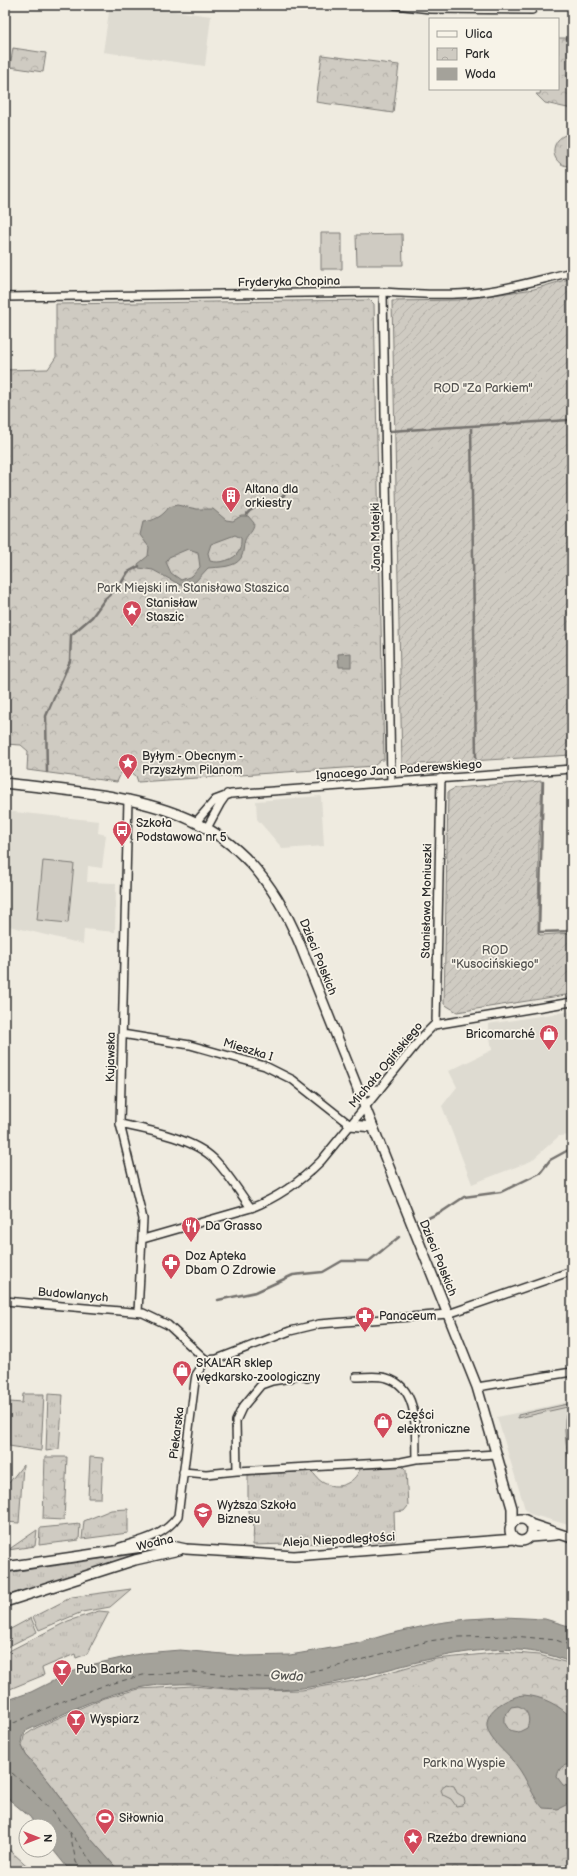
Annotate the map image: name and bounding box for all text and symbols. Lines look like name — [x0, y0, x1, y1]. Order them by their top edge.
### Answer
legend — [429, 18, 559, 90]
text: Ulica — [465, 27, 493, 42]
text: Park — [465, 47, 489, 62]
text: Woda — [465, 67, 496, 82]
street label: Fryderyka Chopina — [238, 274, 341, 290]
park label: ROD "Za Parkiem" — [433, 381, 533, 396]
place label: Altana dla orkiestry — [245, 482, 298, 511]
building icon: Altana dla orkiestry — [220, 485, 242, 513]
street label: Jana Matejki — [368, 502, 384, 572]
park label: Park Miejski im. Stanisława Staszica — [97, 581, 289, 596]
place label: Stanisław Staszic — [146, 596, 197, 625]
place icon: Stanisław Staszic — [121, 599, 143, 627]
place label: Byłym - Obecnym - Przyszłym Pilanom — [142, 749, 243, 778]
place icon: Byłym - Obecnym - Przyszłym Pilanom — [117, 752, 139, 780]
street label: Ignacego Jana Paderewskiego — [316, 757, 483, 783]
place label: Szkoła Podstawowa nr 5 — [136, 816, 227, 845]
bus stop icon: Szkoła Podstawowa nr 5 — [111, 819, 133, 847]
street label: Stanisława Moniuszki — [418, 843, 436, 959]
street label: Dzieci Polskich — [296, 917, 340, 998]
park label: ROD "Kusocińskiego" — [452, 943, 538, 972]
street label: Michała Ogińskiego — [346, 1019, 426, 1111]
shop icon: Bricomarché — [538, 1023, 560, 1051]
place label: Bricomarché — [465, 1027, 535, 1042]
street label: Kujawska — [103, 1032, 119, 1082]
street label: Mieszka I — [221, 1035, 275, 1065]
restaurant icon: Da Grasso — [180, 1215, 202, 1243]
street label: Dzieci Polskich — [416, 1218, 460, 1299]
place label: Da Grasso — [205, 1219, 262, 1234]
place label: Doz Apteka Dbam O Zdrowie — [185, 1249, 276, 1278]
pharmacy icon: Doz Apteka Dbam O Zdrowie — [160, 1252, 182, 1280]
street label: Budowlanych — [37, 1284, 109, 1306]
pharmacy icon: Panaceum — [354, 1305, 376, 1333]
place label: Panaceum — [379, 1309, 437, 1324]
place label: SKALAR sklep wędkarsko-zoologiczny — [196, 1356, 321, 1385]
shop icon: SKALAR sklep wędkarsko-zoologiczny — [171, 1359, 193, 1387]
street label: Piekarska — [166, 1406, 188, 1460]
place label: Części elektroniczne — [397, 1408, 470, 1437]
shop icon: Części elektroniczne — [372, 1411, 394, 1439]
place label: Wyższa Szkoła Biznesu — [217, 1498, 296, 1527]
school or university icon: Wyższa Szkoła Biznesu — [192, 1501, 214, 1529]
street label: Aleja Niepodległości — [282, 1530, 396, 1550]
street label: Wodna — [135, 1531, 175, 1555]
bar icon: Pub Barka — [51, 1658, 73, 1686]
place label: Pub Barka — [76, 1662, 132, 1677]
water label: Gwda — [270, 1667, 304, 1685]
bar icon: Wyspiarz — [65, 1708, 87, 1736]
place label: Wyspiarz — [90, 1712, 139, 1727]
park label: Park na Wyspie — [423, 1756, 505, 1771]
sports icon: Siłownia — [94, 1807, 116, 1835]
place label: Siłownia — [119, 1811, 164, 1826]
north arrow — [18, 1818, 58, 1858]
place icon: Rzeźba drewniana — [402, 1827, 424, 1855]
place label: Rzeźba drewniana — [427, 1831, 527, 1846]
text: N — [41, 1834, 54, 1842]

